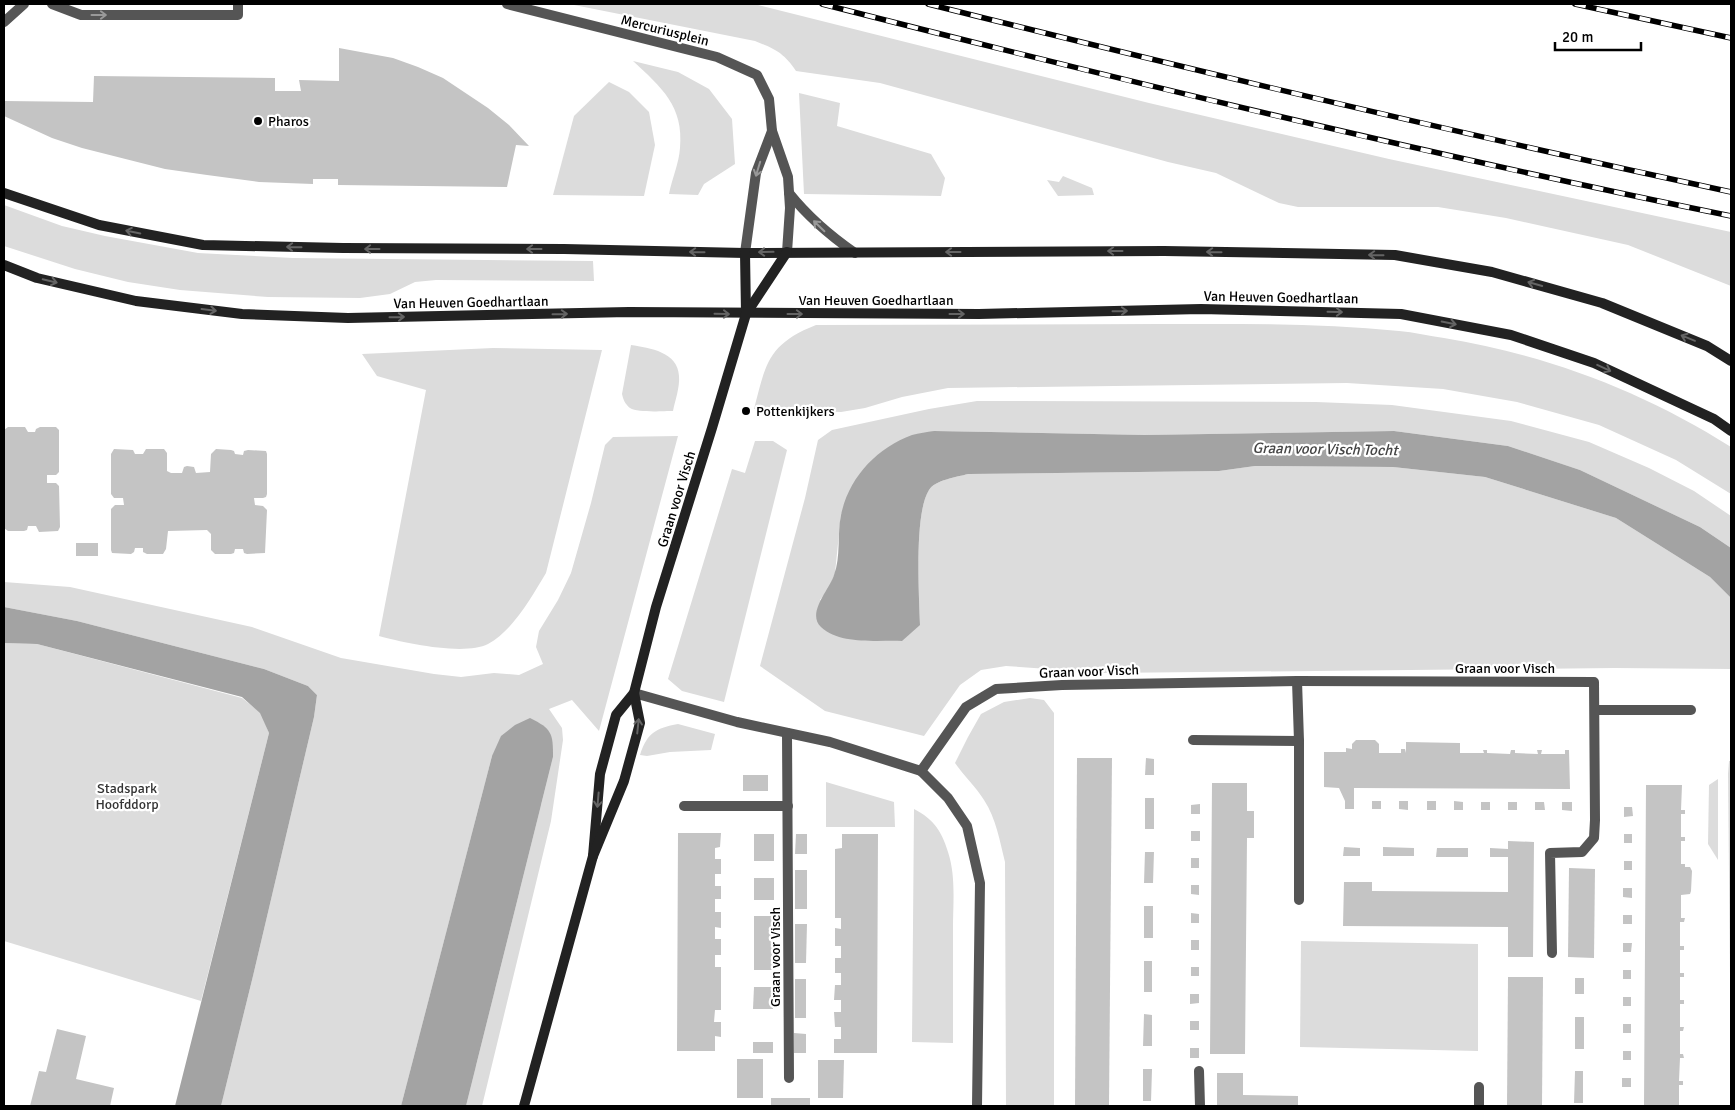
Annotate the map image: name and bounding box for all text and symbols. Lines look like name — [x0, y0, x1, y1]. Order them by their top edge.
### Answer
one-way arrow — [90, 10, 107, 20]
street label: Mercuriusplein — [619, 11, 711, 50]
scale bar — [1555, 20, 1641, 52]
text: 20 m — [1562, 28, 1593, 46]
place label: Pharos — [268, 113, 309, 130]
marker: Pharos — [252, 115, 264, 127]
one-way arrow — [753, 160, 763, 176]
one-way arrow — [812, 220, 825, 232]
one-way arrow — [126, 226, 142, 236]
one-way arrow — [287, 243, 303, 252]
one-way arrow — [364, 244, 380, 254]
one-way arrow — [526, 244, 542, 254]
one-way arrow — [1108, 246, 1124, 256]
one-way arrow — [689, 247, 705, 257]
one-way arrow — [758, 247, 774, 257]
one-way arrow — [945, 247, 962, 257]
one-way arrow — [1206, 247, 1222, 256]
one-way arrow — [1368, 250, 1384, 260]
one-way arrow — [41, 277, 57, 286]
one-way arrow — [1528, 279, 1544, 289]
street label: Van Heuven Goedhartlaan — [1203, 288, 1359, 307]
street label: Van Heuven Goedhartlaan — [798, 292, 954, 309]
street label: Van Heuven Goedhartlaan — [393, 293, 549, 312]
one-way arrow — [201, 305, 217, 315]
one-way arrow — [1112, 306, 1128, 316]
one-way arrow — [1326, 307, 1343, 317]
one-way arrow — [551, 309, 567, 318]
one-way arrow — [714, 309, 730, 319]
one-way arrow — [786, 309, 803, 319]
one-way arrow — [949, 309, 965, 319]
one-way arrow — [388, 312, 405, 322]
one-way arrow — [1440, 318, 1456, 328]
one-way arrow — [1681, 333, 1696, 343]
one-way arrow — [1596, 363, 1611, 373]
place label: Pottenkijkers — [756, 403, 835, 420]
marker: Pottenkijkers — [740, 405, 752, 417]
water label: Graan voor Visch Tocht — [1252, 439, 1399, 459]
street label: Graan voor Visch — [654, 449, 699, 550]
street label: Graan voor Visch — [1455, 660, 1555, 677]
street label: Graan voor Visch — [1039, 661, 1139, 682]
one-way arrow — [633, 718, 643, 734]
park label: Stadspark Hoofddorp — [95, 780, 159, 813]
one-way arrow — [593, 792, 602, 808]
street label: Graan voor Visch — [767, 907, 784, 1007]

